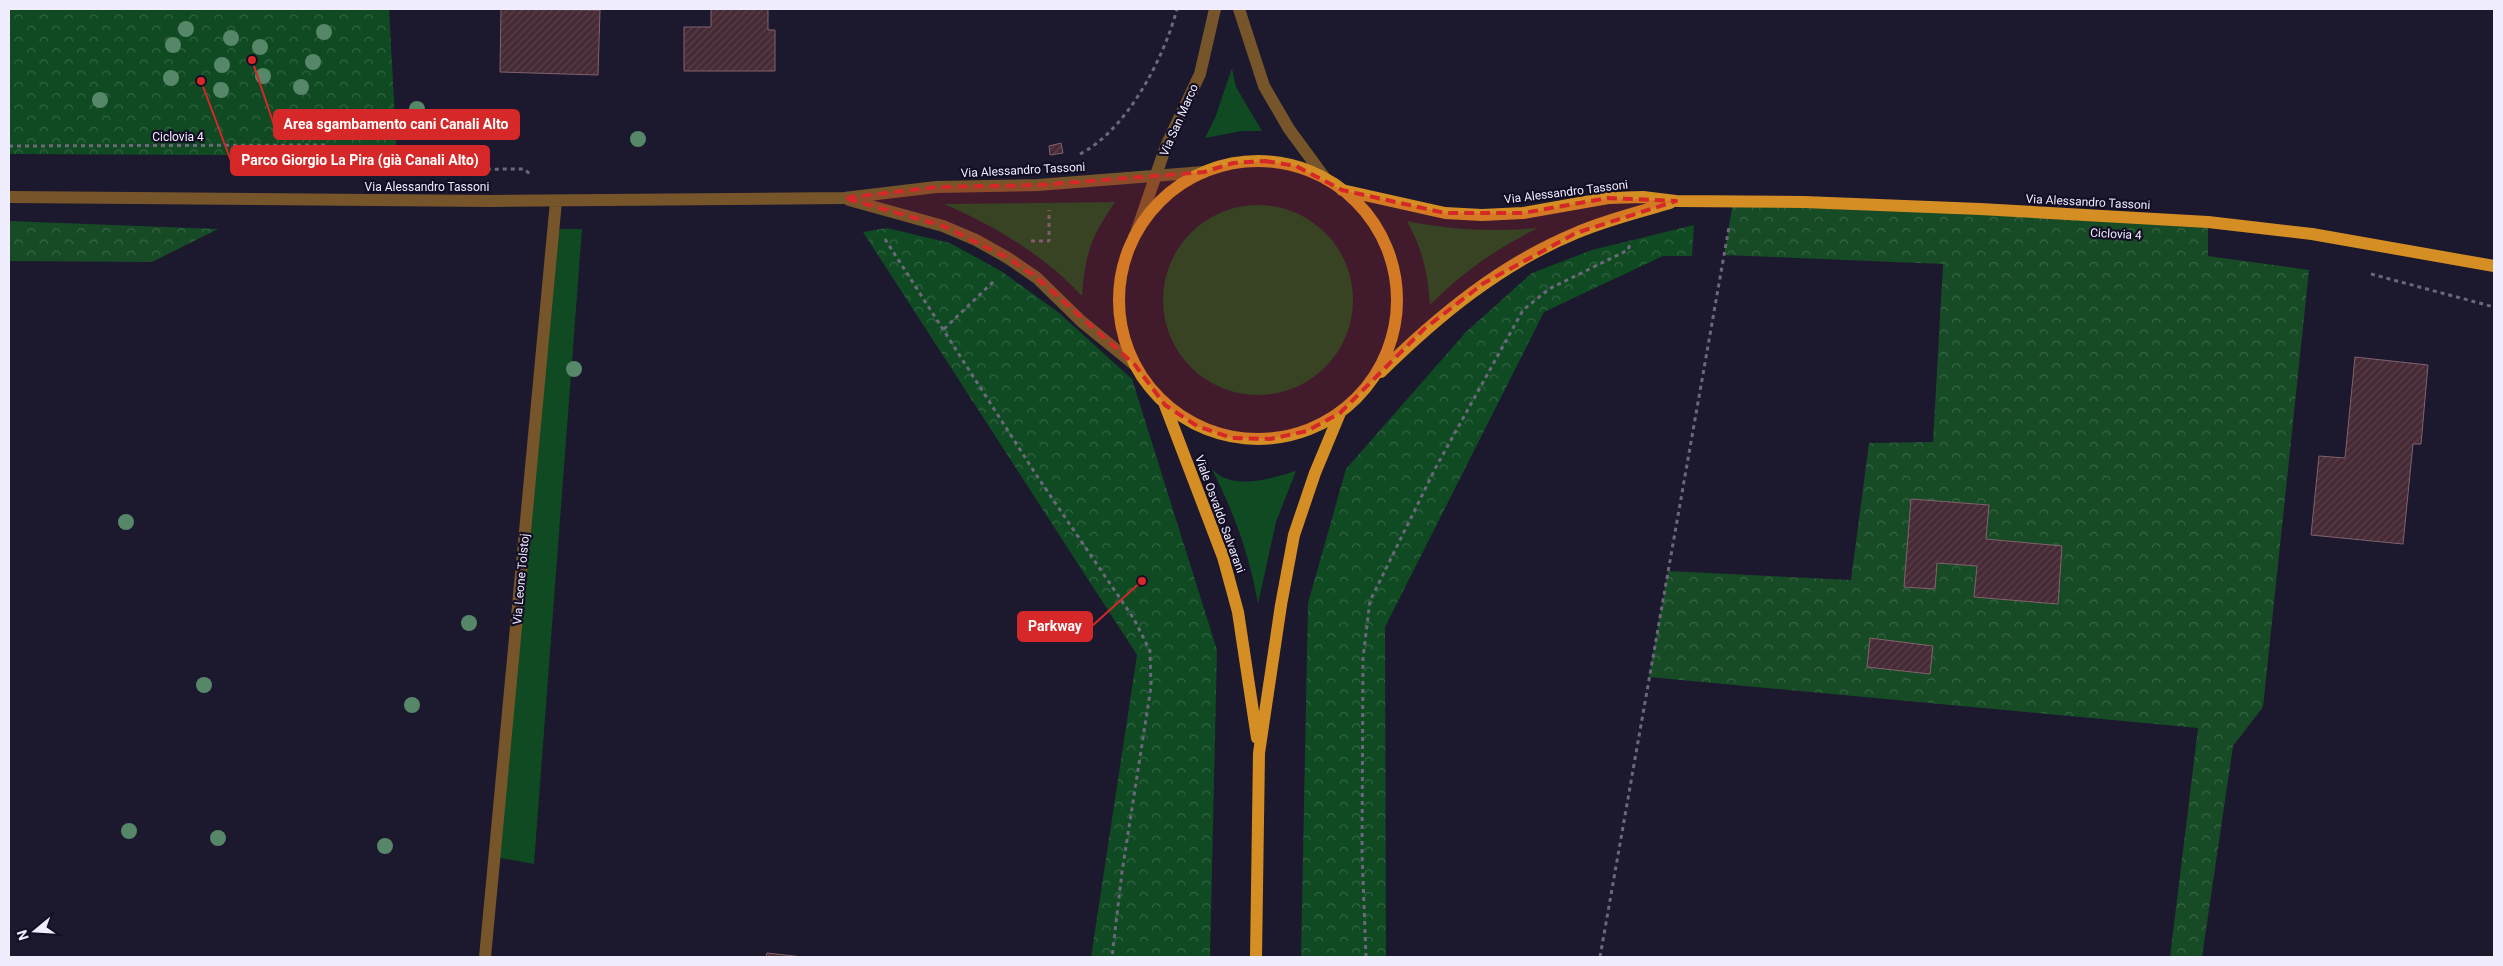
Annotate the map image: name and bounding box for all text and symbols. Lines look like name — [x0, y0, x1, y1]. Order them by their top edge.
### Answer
street label: Via San Marco — [1157, 82, 1201, 158]
callout: Area sgambamento cani Canali Alto — [274, 110, 519, 139]
text: Area sgambamento cani Canali Alto — [284, 116, 509, 132]
street label: Ciclovia 4 — [152, 130, 204, 144]
callout: Parco Giorgio La Pira (già Canali Alto) — [231, 146, 489, 175]
text: Parco Giorgio La Pira (già Canali Alto) — [241, 152, 479, 169]
street label: Via Alessandro Tassoni — [960, 160, 1086, 180]
street label: Via Alessandro Tassoni — [1503, 177, 1629, 207]
street label: Via Alessandro Tassoni — [365, 180, 489, 194]
street label: Via Alessandro Tassoni — [2025, 192, 2151, 212]
street label: Ciclovia 4 — [2090, 226, 2142, 242]
street label: Viale Osvaldo Salvarani — [1192, 453, 1248, 575]
street label: Via Leone Tolstoj — [510, 533, 532, 625]
callout: Parkway — [1018, 612, 1092, 641]
text: Parkway — [1028, 618, 1083, 634]
north arrow — [10, 906, 60, 956]
text: N — [13, 928, 32, 942]

